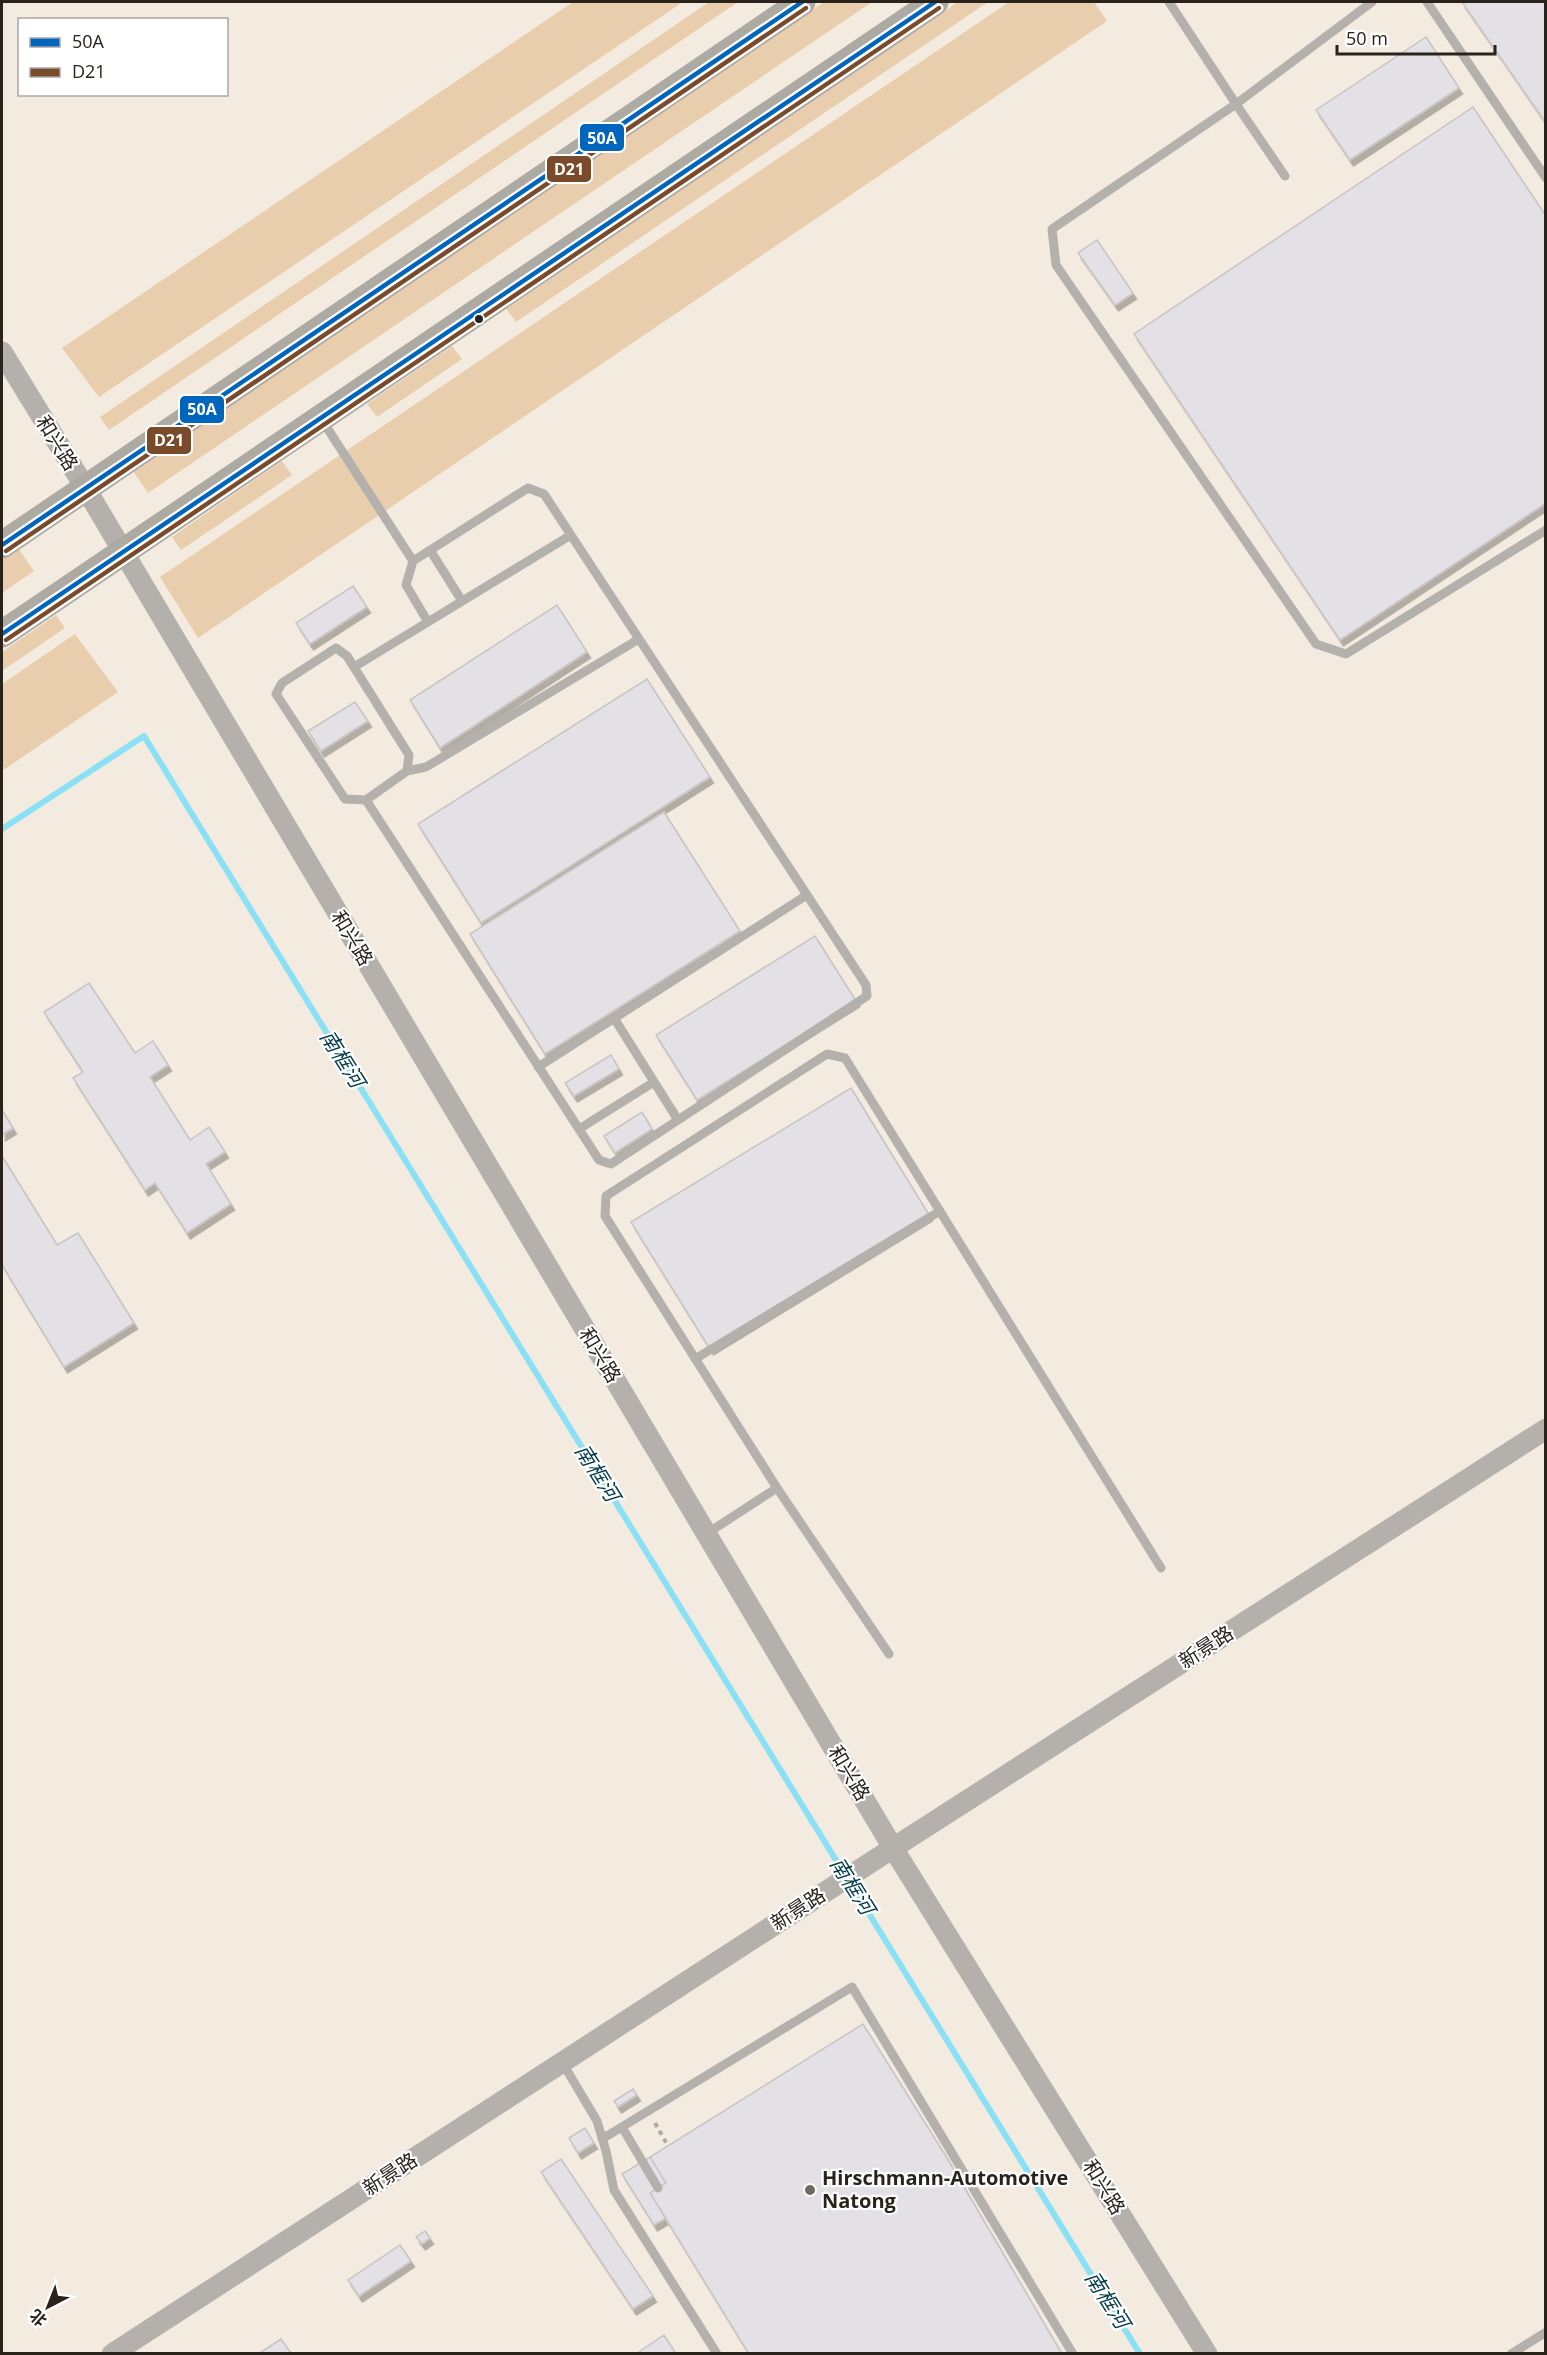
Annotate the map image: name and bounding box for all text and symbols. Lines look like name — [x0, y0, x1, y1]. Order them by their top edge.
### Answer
legend — [18, 18, 228, 96]
scale bar — [1337, 18, 1494, 56]
text: 50 m — [1346, 26, 1388, 50]
text: 50A — [72, 29, 105, 53]
text: D21 — [72, 59, 106, 83]
line badge: 50A — [579, 123, 625, 152]
text: 50A — [587, 127, 618, 149]
line badge: D21 — [546, 155, 592, 183]
text: D21 — [554, 158, 584, 180]
unlabelled marker — [473, 313, 485, 325]
line badge: 50A — [179, 395, 225, 424]
text: 50A — [187, 398, 218, 420]
street label: 和兴路 — [30, 410, 85, 475]
line badge: D21 — [146, 426, 192, 455]
text: D21 — [154, 429, 184, 451]
street label: 和兴路 — [325, 905, 379, 970]
water label: 南框河 — [314, 1024, 374, 1096]
street label: 和兴路 — [573, 1322, 627, 1387]
water label: 南框河 — [569, 1438, 629, 1510]
street label: 新景路 — [1173, 1619, 1238, 1674]
street label: 和兴路 — [822, 1740, 876, 1805]
water label: 南框河 — [824, 1851, 884, 1923]
street label: 新景路 — [765, 1881, 830, 1936]
street label: 新景路 — [357, 2146, 422, 2201]
street label: 和兴路 — [1077, 2154, 1132, 2219]
place label: Hirschmann-Automotive Natong — [822, 2164, 1068, 2214]
marker: Hirschmann-Automotive Natong — [803, 2183, 817, 2197]
water label: 南框河 — [1079, 2265, 1139, 2337]
north arrow — [18, 2277, 78, 2337]
text: 北 — [25, 2305, 51, 2332]

